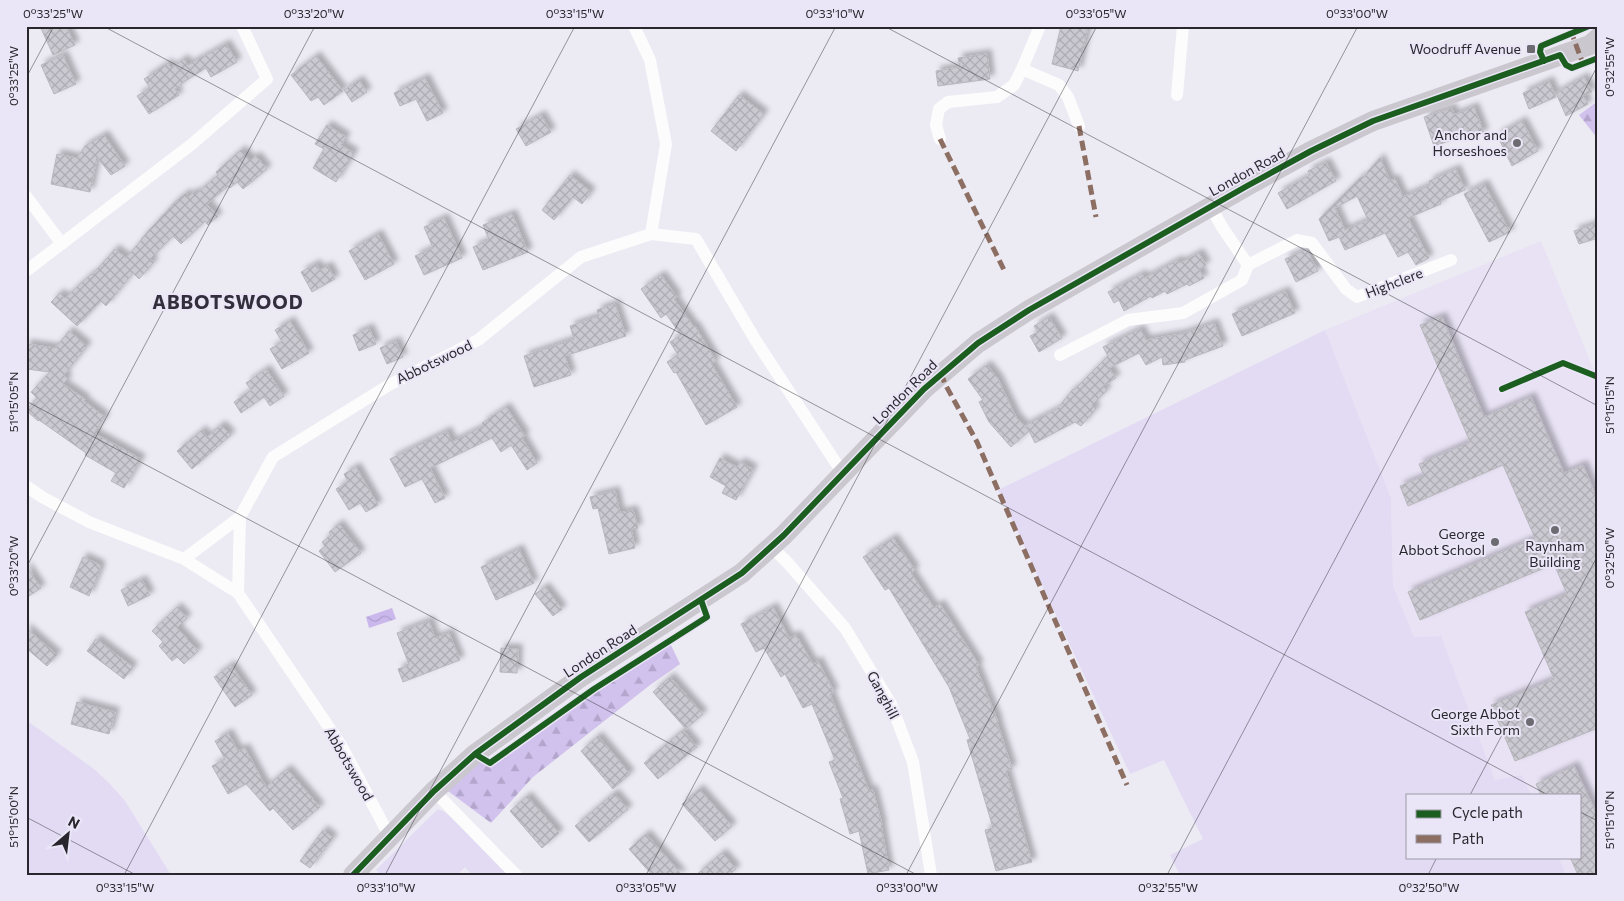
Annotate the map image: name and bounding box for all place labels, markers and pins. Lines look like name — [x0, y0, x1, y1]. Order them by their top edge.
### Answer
place label: Woodruff Avenue — [1409, 40, 1521, 57]
marker: Woodruff Avenue — [1525, 43, 1537, 55]
place label: Anchor and Horseshoes — [1433, 126, 1507, 159]
marker: Anchor and Horseshoes — [1511, 137, 1523, 149]
marker: Raynham Building — [1549, 524, 1561, 536]
place label: George Abbot School — [1399, 525, 1485, 558]
marker: George Abbot School — [1489, 536, 1501, 548]
place label: Raynham Building — [1525, 537, 1585, 570]
place label: George Abbot Sixth Form — [1431, 705, 1520, 738]
marker: George Abbot Sixth Form — [1524, 716, 1536, 728]

